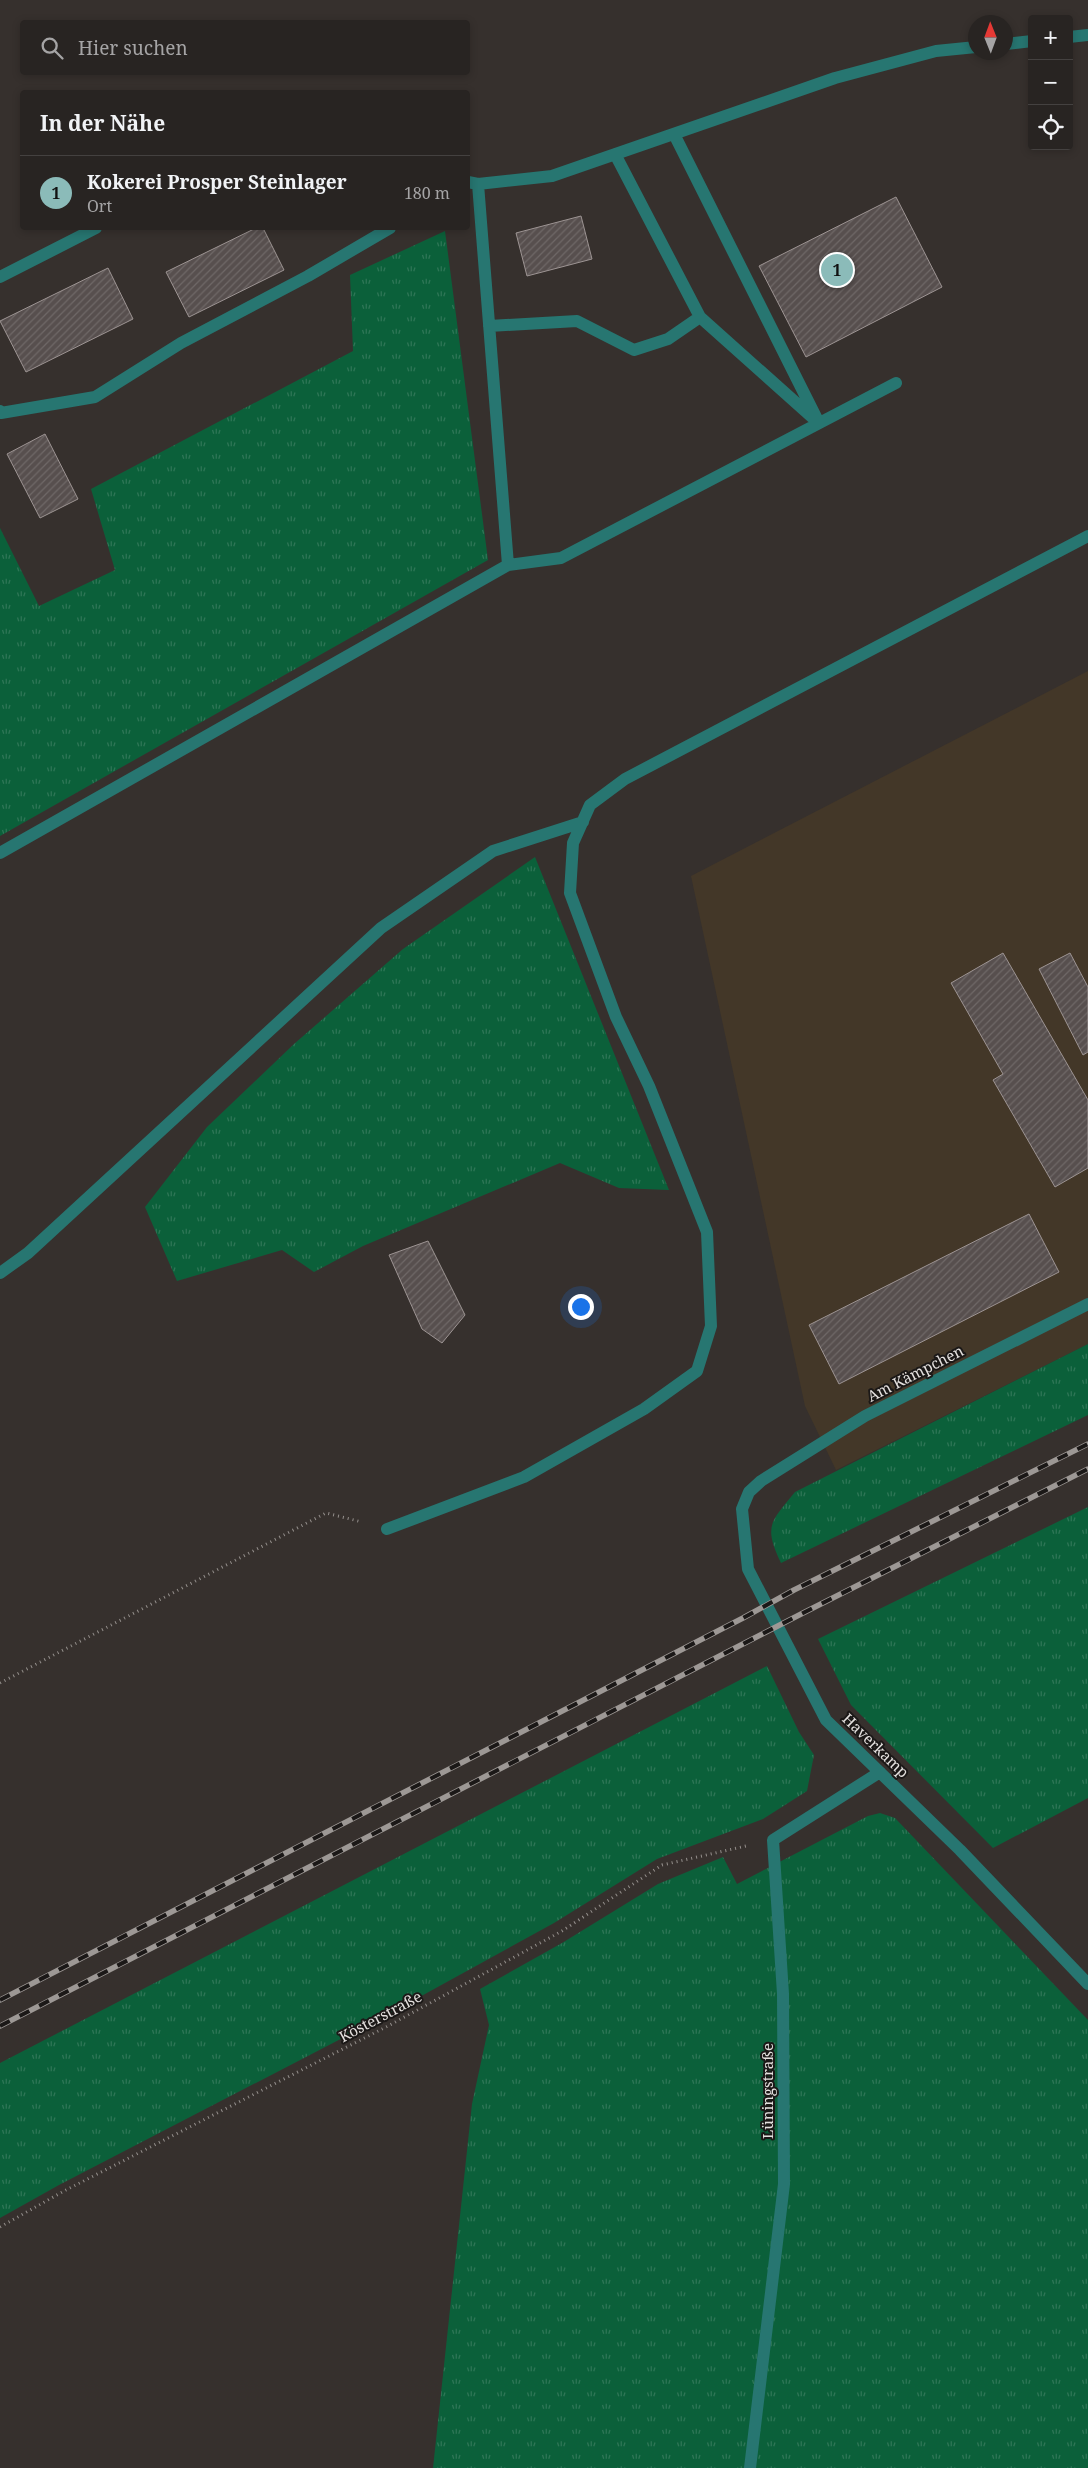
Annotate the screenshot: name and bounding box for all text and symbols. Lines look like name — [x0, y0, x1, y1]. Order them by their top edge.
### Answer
north arrow — [968, 15, 1013, 60]
map controls — [1028, 15, 1073, 150]
button: + — [1028, 15, 1073, 60]
search box — [20, 20, 470, 75]
icon: search — [38, 34, 66, 62]
text: Hier suchen — [78, 35, 188, 61]
button: − — [1028, 60, 1073, 105]
button: locate — [1028, 105, 1073, 150]
text: In der Nähe — [40, 109, 165, 137]
text: Kokerei Prosper Steinlager — [87, 169, 347, 195]
text: 1 — [51, 182, 61, 204]
text: 180 m — [404, 182, 450, 204]
text: Ort — [87, 195, 112, 217]
pin: 1 — [821, 251, 853, 289]
your location — [568, 1294, 594, 1320]
street label: Am Kämpchen — [863, 1340, 967, 1406]
street label: Haverkamp — [839, 1708, 913, 1782]
street label: Kösterstraße — [335, 1986, 425, 2046]
street label: Lüningstraße — [757, 2043, 777, 2139]

